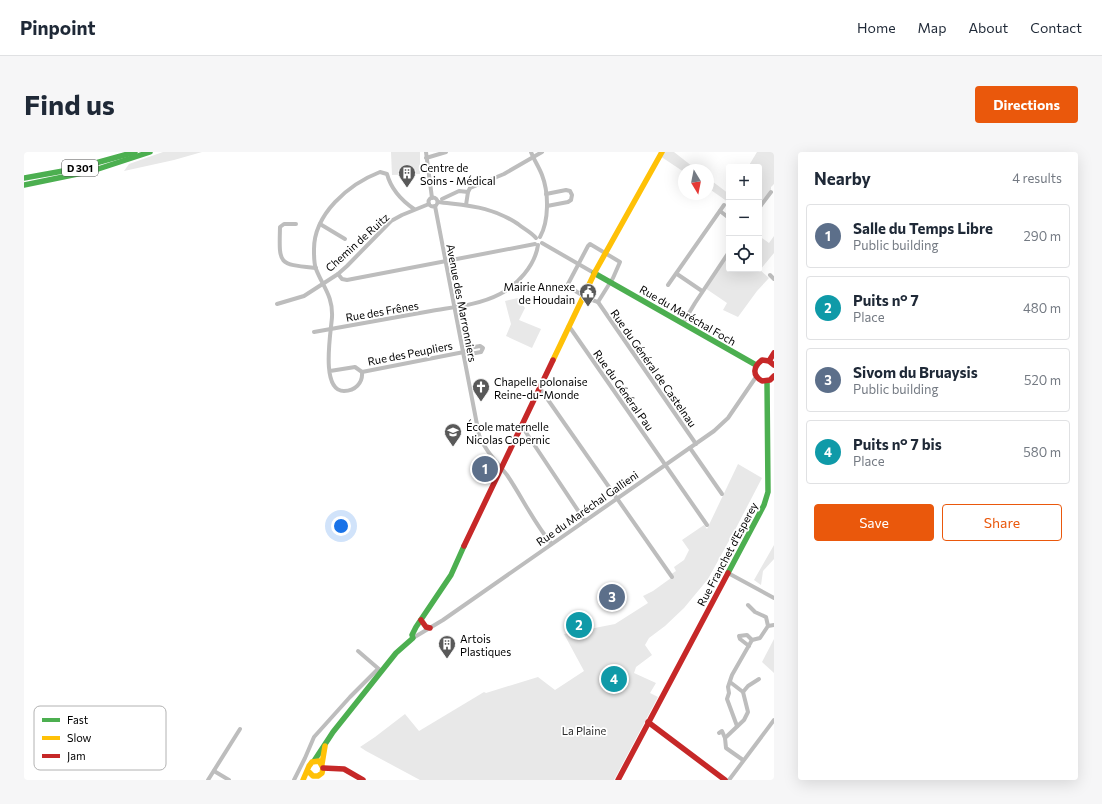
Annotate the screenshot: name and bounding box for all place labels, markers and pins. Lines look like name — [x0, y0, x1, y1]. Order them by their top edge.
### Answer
place label: Centre de Soins - Médical — [420, 161, 496, 187]
building icon: Centre de Soins - Médical — [397, 163, 417, 188]
place label: Mairie Annexe de Houdain — [503, 280, 575, 306]
public building icon: Mairie Annexe de Houdain — [578, 282, 598, 307]
place label: Chapelle polonaise Reine-du-Monde — [494, 375, 588, 401]
church icon: Chapelle polonaise Reine-du-Monde — [471, 377, 491, 402]
place label: École maternelle Nicolas Copernic — [466, 419, 550, 446]
school or university icon: École maternelle Nicolas Copernic — [443, 422, 463, 447]
pin: 1 — [472, 454, 498, 484]
pin: 3 — [599, 582, 625, 612]
pin: 2 — [566, 610, 592, 640]
place label: Artois Plastiques — [460, 632, 511, 658]
building icon: Artois Plastiques — [437, 634, 457, 659]
pin: 4 — [601, 664, 627, 694]

